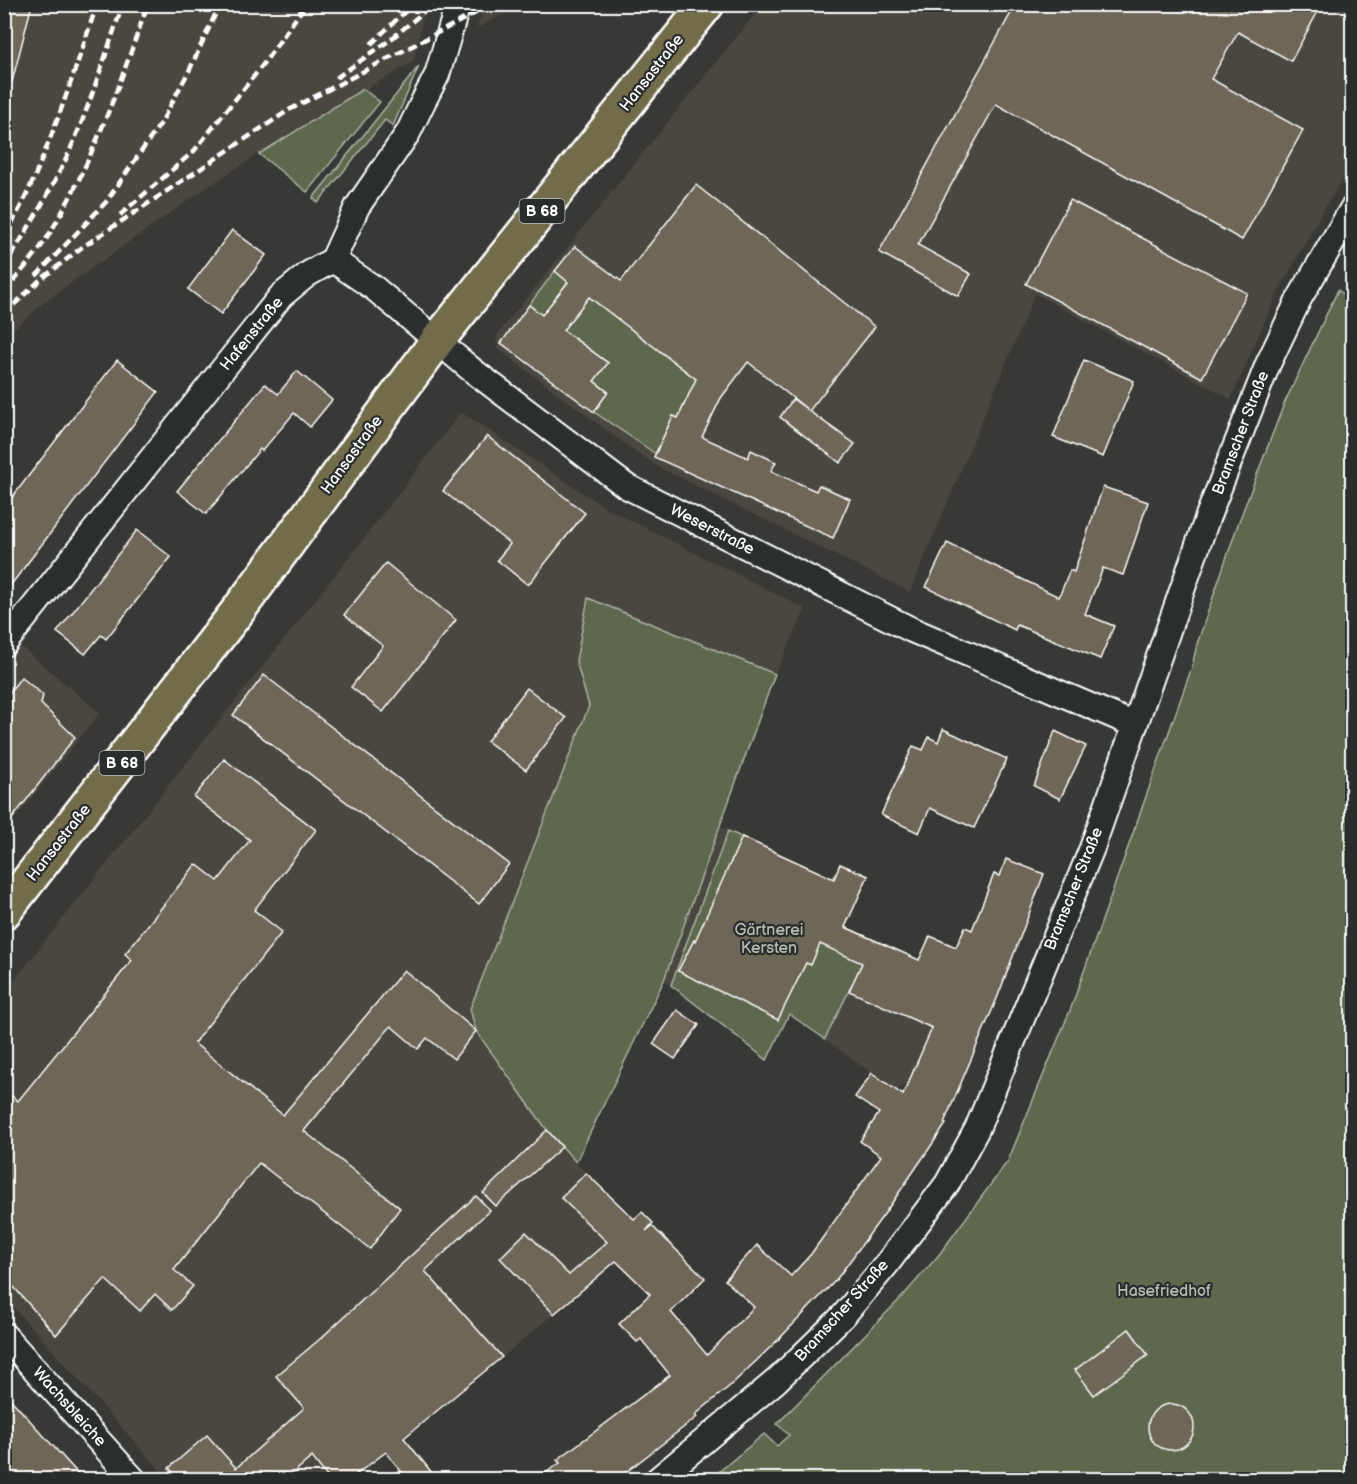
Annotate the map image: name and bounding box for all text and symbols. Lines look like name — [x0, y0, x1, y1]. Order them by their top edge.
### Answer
street label: Hansastraße — [616, 30, 688, 115]
road number: B 68 — [520, 199, 564, 223]
street label: Hafenstraße — [216, 293, 288, 375]
street label: Bramscher Straße — [1209, 368, 1273, 497]
street label: Hansastraße — [317, 412, 387, 498]
street label: Weserstraße — [667, 501, 758, 560]
road number: B 68 — [100, 751, 144, 775]
street label: Hansastraße — [23, 800, 95, 885]
street label: Bramscher Straße — [1041, 824, 1107, 953]
park label: Gärtnerei Kersten — [734, 921, 804, 958]
street label: Bramscher Straße — [791, 1256, 893, 1366]
park label: Hasefriedhof — [1117, 1282, 1211, 1301]
street label: Wachsbleiche — [28, 1363, 110, 1451]

